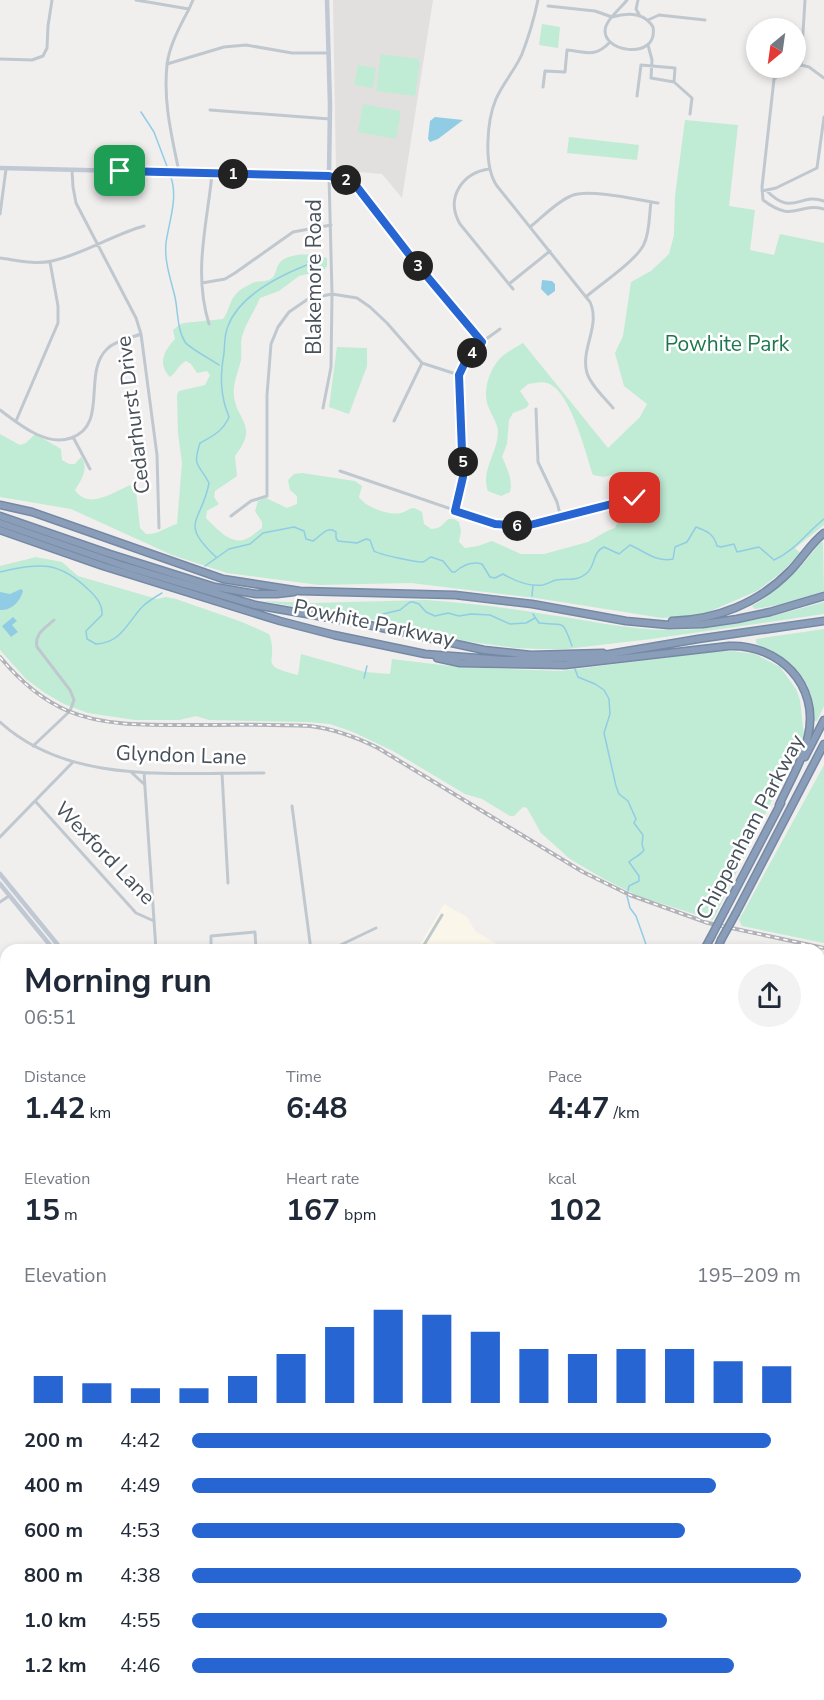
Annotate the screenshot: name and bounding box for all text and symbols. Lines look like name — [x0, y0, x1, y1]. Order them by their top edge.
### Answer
north arrow — [746, 18, 806, 78]
map controls — [746, 18, 806, 78]
pin — [94, 145, 145, 196]
icon: arrive — [103, 154, 136, 187]
pin: 1 — [218, 159, 248, 189]
text: 1 — [228, 163, 238, 185]
pin: 2 — [331, 165, 361, 195]
text: 2 — [341, 169, 351, 191]
street label: Blakemore Road — [300, 199, 328, 355]
pin: 3 — [403, 251, 433, 281]
text: 3 — [413, 255, 423, 277]
park label: Powhite Park — [665, 330, 790, 358]
street label: Cedarhurst Drive — [109, 334, 157, 496]
pin: 4 — [457, 338, 487, 368]
text: 4 — [467, 342, 477, 364]
pin: 5 — [448, 447, 478, 477]
text: 5 — [458, 451, 468, 473]
pin — [609, 472, 660, 523]
icon: check — [618, 481, 651, 514]
pin: 6 — [502, 511, 532, 541]
text: 6 — [512, 515, 522, 537]
street label: Powhite Parkway — [291, 592, 457, 654]
street label: Chippenham Parkway — [689, 729, 811, 924]
street label: Glyndon Lane — [115, 739, 247, 771]
street label: Wexford Lane — [49, 795, 161, 911]
text: Morning run — [24, 959, 212, 1004]
button: share — [738, 964, 801, 1027]
text: 06:51 — [24, 1004, 77, 1031]
text: Distance — [24, 1066, 86, 1088]
text: Time — [286, 1066, 322, 1088]
text: Pace — [548, 1066, 582, 1088]
text: 1.42 — [24, 1088, 85, 1129]
text: 6:48 — [286, 1088, 347, 1129]
text: 4:47 — [548, 1088, 609, 1129]
text: km — [85, 1102, 111, 1124]
text: /km — [609, 1102, 640, 1124]
text: Elevation — [24, 1168, 90, 1190]
text: Heart rate — [286, 1168, 359, 1190]
text: kcal — [548, 1168, 576, 1190]
text: 15 — [24, 1190, 60, 1231]
text: 167 — [286, 1190, 340, 1231]
text: 102 — [548, 1190, 602, 1231]
text: m — [60, 1204, 78, 1226]
text: bpm — [340, 1204, 376, 1226]
text: Elevation — [24, 1262, 107, 1289]
text: 195–209 m — [697, 1262, 801, 1289]
text: 200 m — [24, 1427, 83, 1454]
text: 4:42 — [120, 1427, 161, 1454]
text: 400 m — [24, 1472, 83, 1499]
text: 4:49 — [120, 1472, 161, 1499]
text: 600 m — [24, 1517, 83, 1544]
text: 4:53 — [120, 1517, 161, 1544]
text: 800 m — [24, 1562, 83, 1589]
text: 4:38 — [120, 1562, 161, 1589]
text: 1.0 km — [24, 1607, 87, 1634]
text: 4:55 — [120, 1607, 161, 1634]
text: 1.2 km — [24, 1652, 87, 1679]
text: 4:46 — [120, 1652, 161, 1679]

